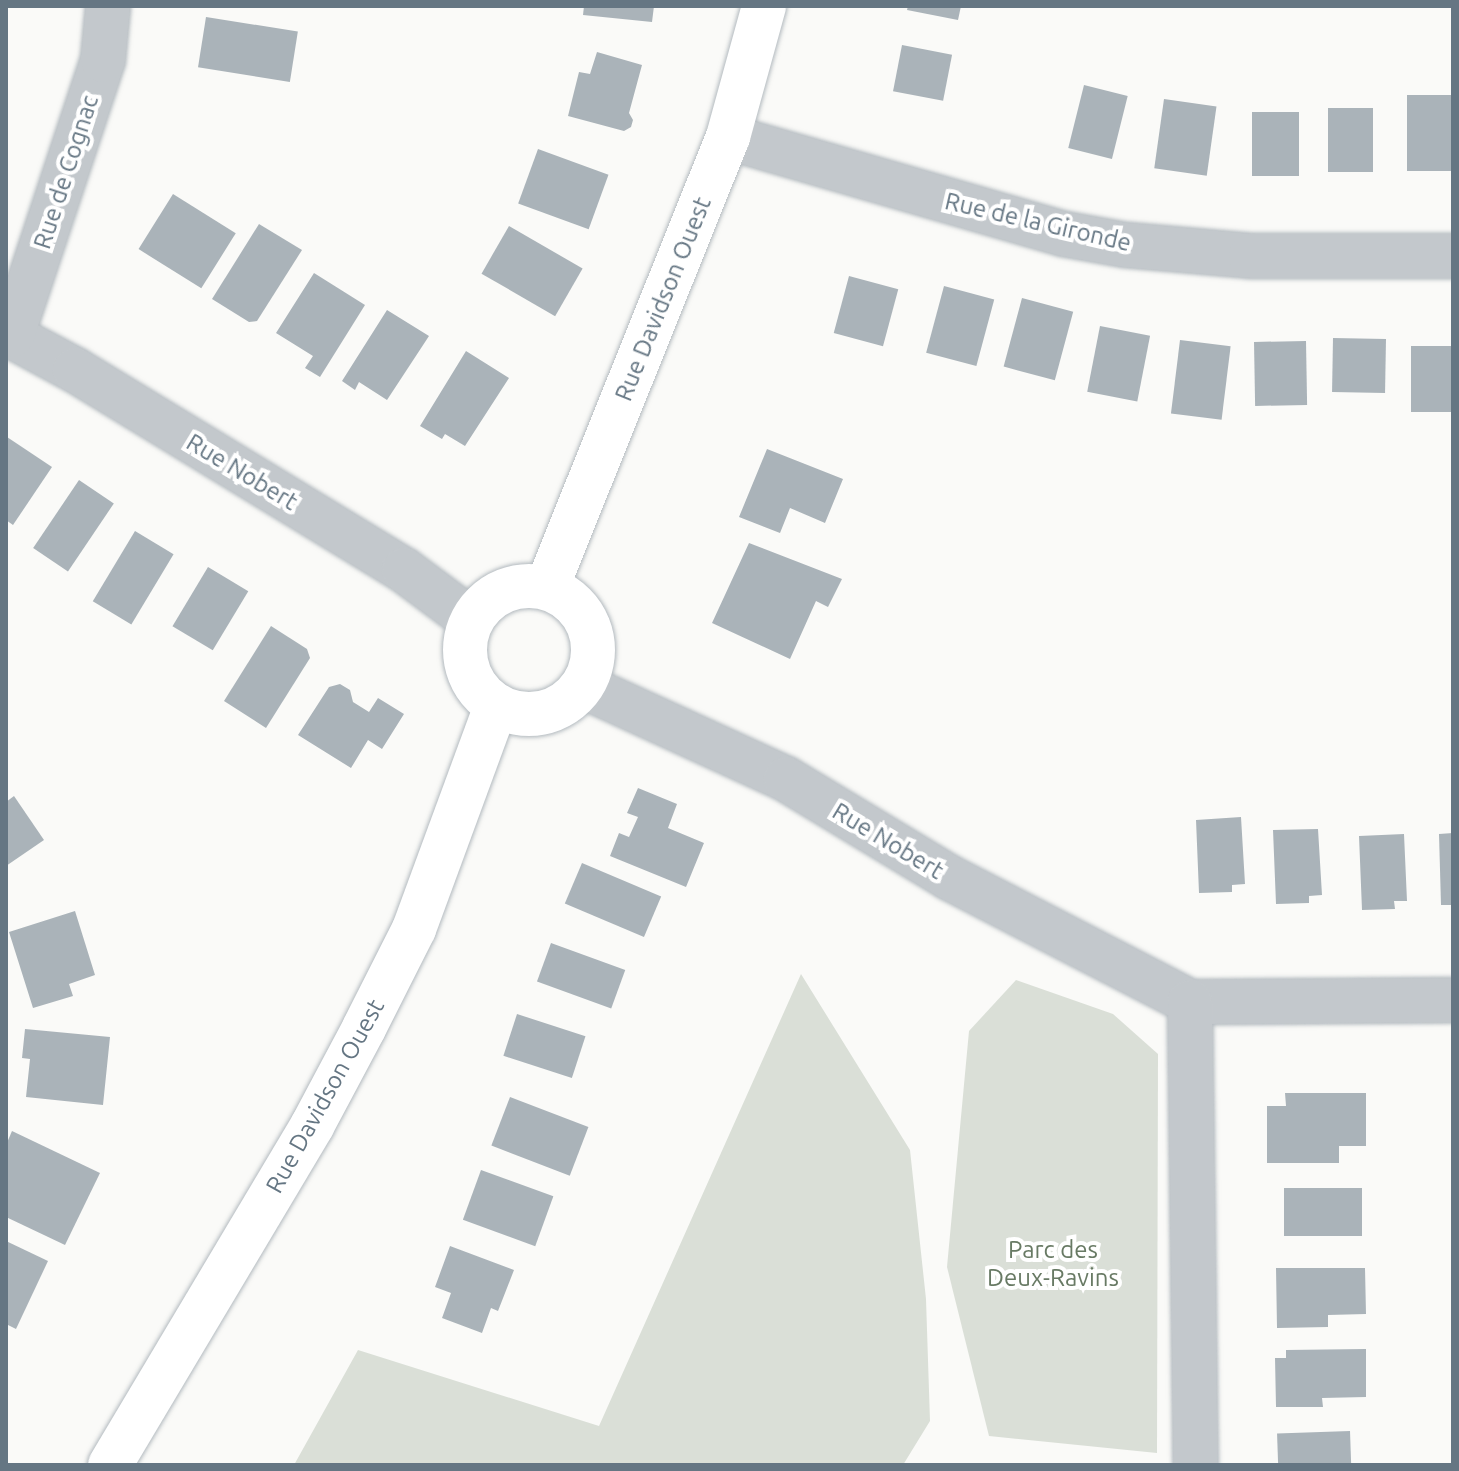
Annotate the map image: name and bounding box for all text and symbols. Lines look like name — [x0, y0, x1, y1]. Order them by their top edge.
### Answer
street label: Rue de Cognac — [28, 92, 104, 252]
street label: Rue de la Gironde — [942, 187, 1134, 257]
street label: Rue Davidson Ouest — [609, 193, 717, 405]
street label: Rue Nobert — [181, 428, 303, 516]
street label: Rue Nobert — [827, 797, 949, 885]
street label: Rue Davidson Ouest — [260, 994, 390, 1198]
park label: Parc des Deux-Ravins — [987, 1236, 1119, 1292]

